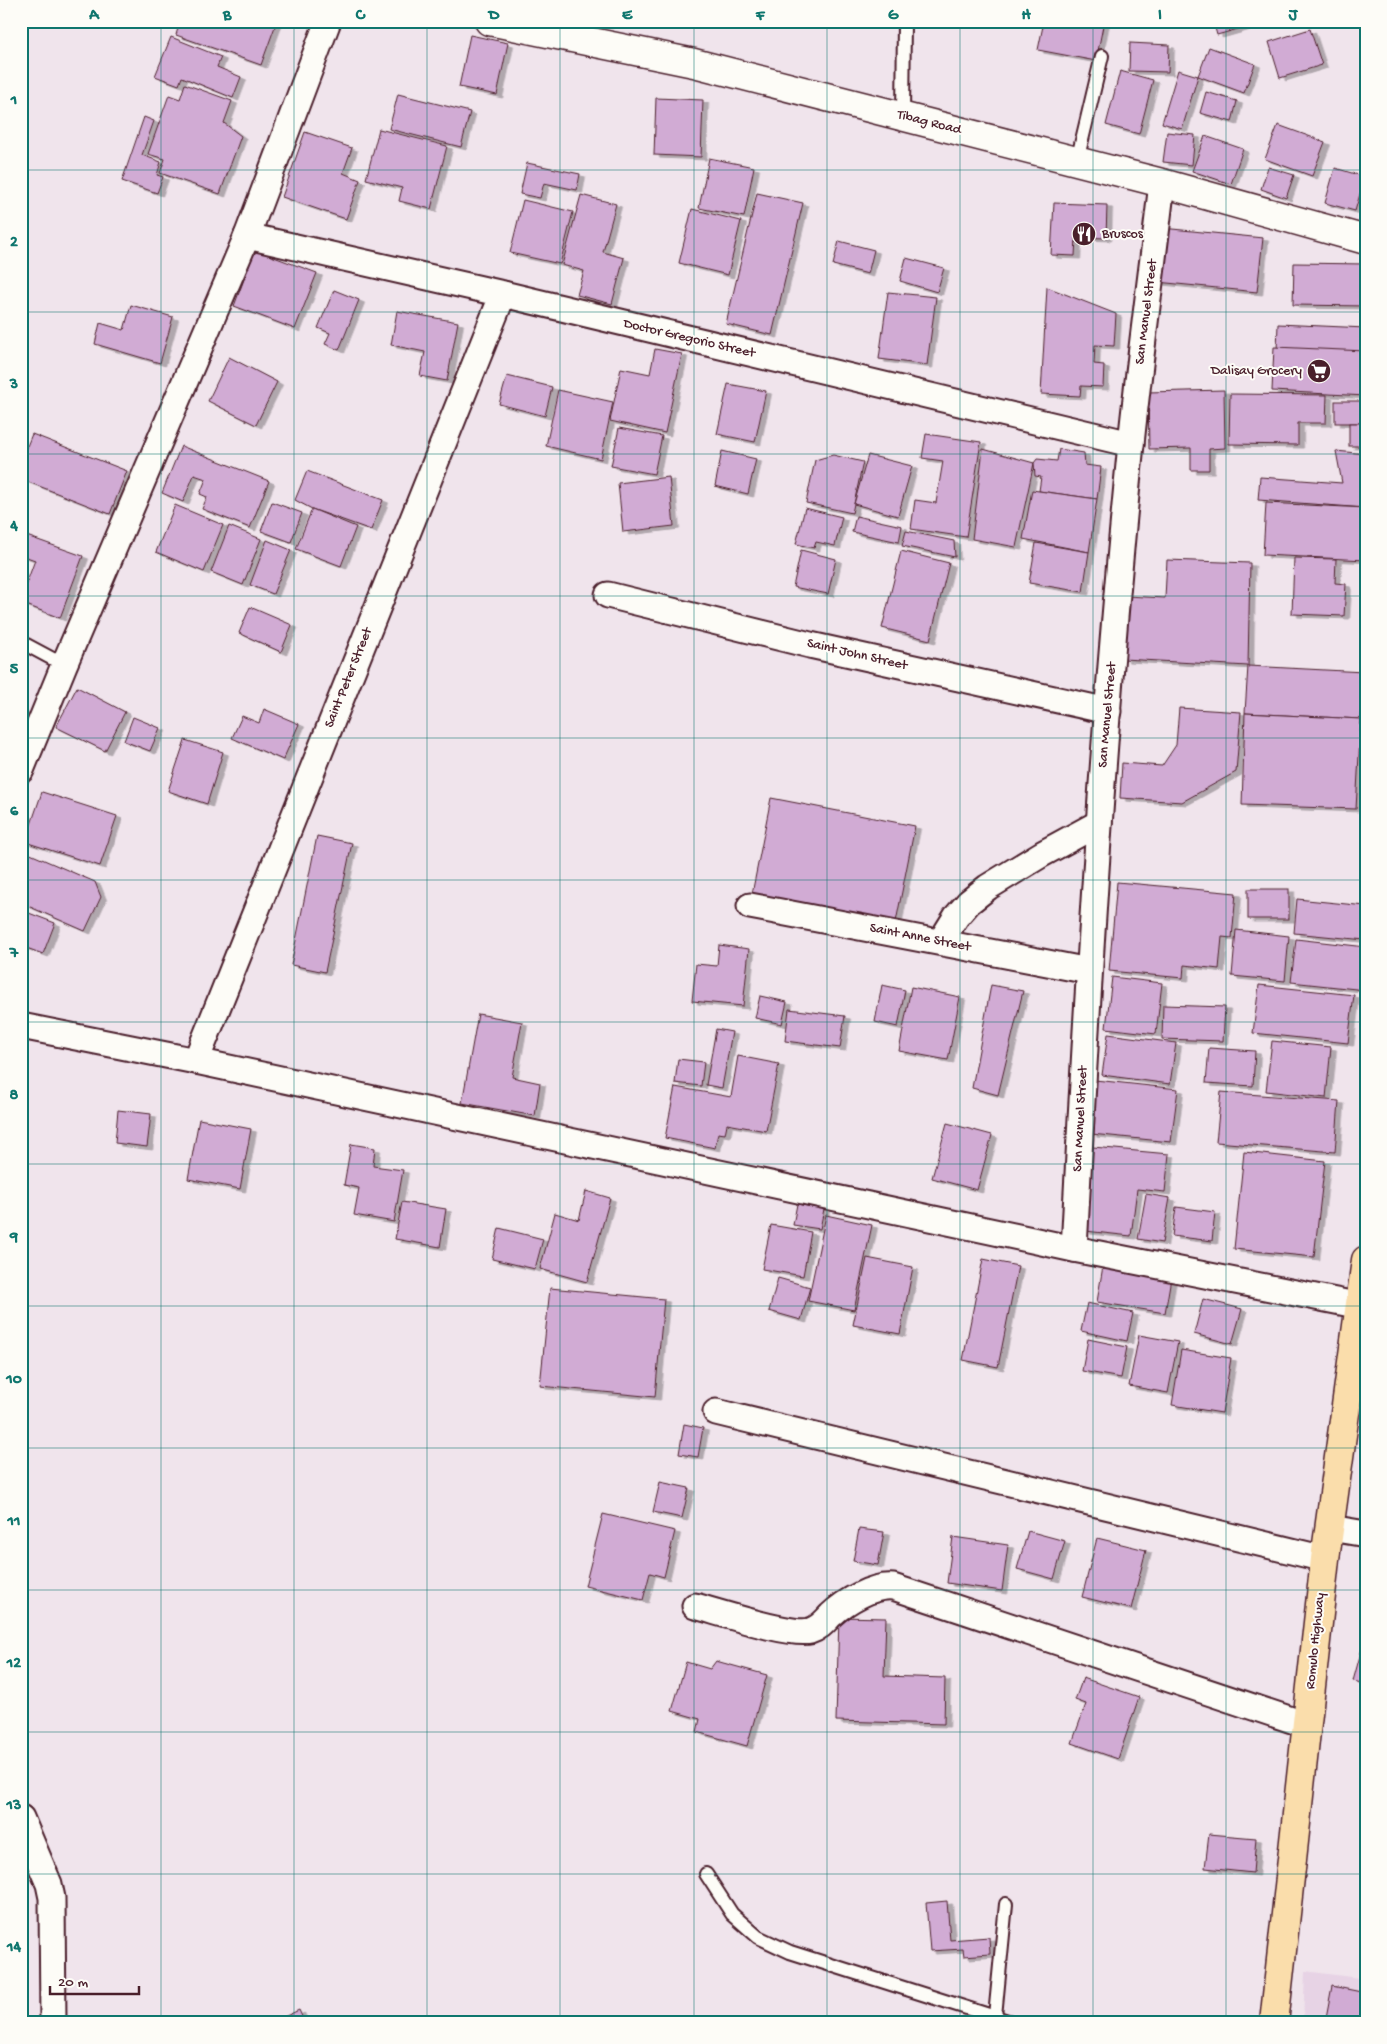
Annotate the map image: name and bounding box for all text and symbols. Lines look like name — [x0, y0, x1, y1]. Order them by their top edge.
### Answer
text: A — [88, 7, 100, 26]
text: B — [222, 7, 232, 26]
text: C — [355, 7, 366, 26]
text: D — [487, 7, 500, 26]
text: E — [622, 7, 633, 26]
text: F — [755, 7, 766, 26]
text: G — [888, 7, 899, 26]
text: H — [1021, 7, 1031, 26]
text: I — [1158, 7, 1162, 26]
text: J — [1288, 7, 1299, 26]
text: 1 — [10, 92, 17, 111]
street label: Tibag Road — [894, 107, 965, 140]
restaurant icon: Bruscos — [1071, 221, 1097, 247]
place label: Bruscos — [1101, 226, 1144, 243]
text: 2 — [10, 234, 18, 253]
street label: San Manuel Street — [1132, 257, 1162, 366]
street label: Doctor Gregorio Street — [621, 315, 758, 363]
supermarket icon: Dalisay Grocery — [1306, 358, 1332, 384]
place label: Dalisay Grocery — [1210, 363, 1302, 380]
text: 3 — [9, 376, 18, 395]
text: 4 — [9, 518, 18, 537]
street label: Saint Peter Street — [321, 624, 377, 731]
street label: Saint John Street — [805, 635, 910, 675]
street label: San Manuel Street — [1095, 660, 1121, 768]
text: 5 — [10, 661, 19, 680]
text: 6 — [10, 803, 19, 822]
street label: Saint Anne Street — [868, 920, 973, 956]
text: 7 — [9, 945, 19, 964]
street label: San Manuel Street — [1070, 1064, 1092, 1172]
text: 8 — [10, 1087, 19, 1106]
text: 9 — [9, 1229, 18, 1248]
text: 10 — [5, 1371, 22, 1390]
text: 11 — [7, 1513, 20, 1532]
street label: Romulo Highway — [1302, 1592, 1330, 1690]
text: 12 — [6, 1655, 21, 1674]
text: 13 — [6, 1797, 21, 1816]
text: 14 — [6, 1939, 21, 1958]
scale bar — [50, 1964, 139, 1996]
text: 20 m — [58, 1974, 88, 1992]

